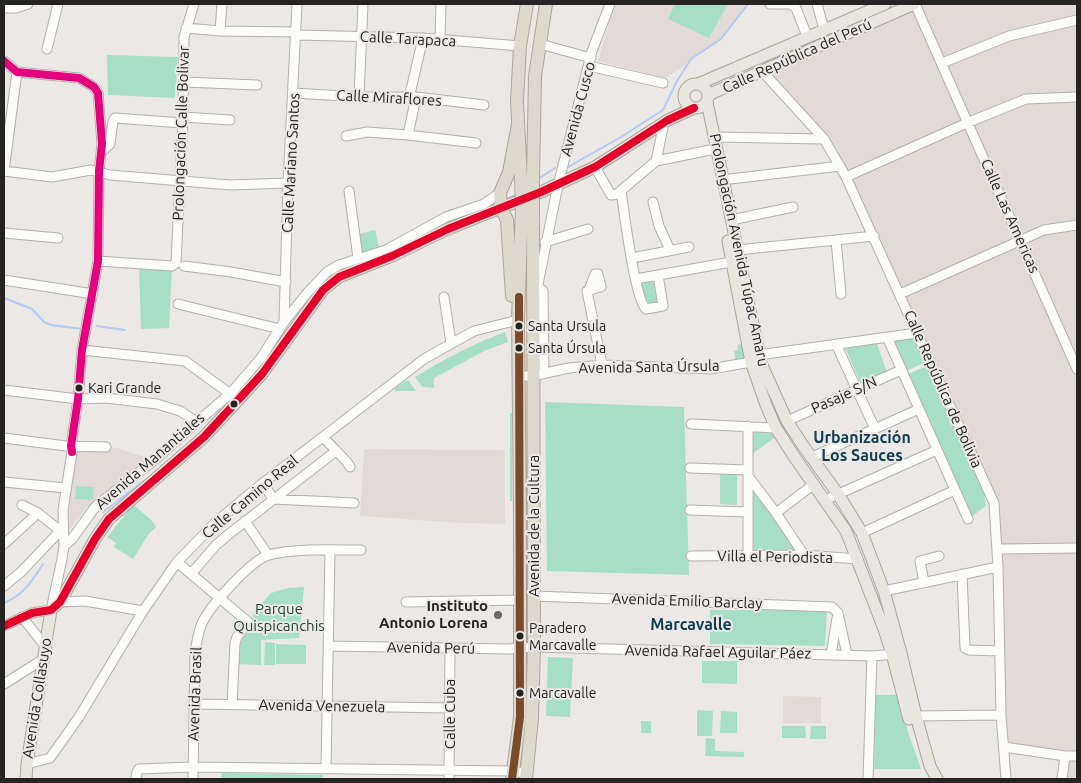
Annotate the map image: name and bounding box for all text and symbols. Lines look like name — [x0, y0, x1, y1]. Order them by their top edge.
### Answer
street label: Calle República del Perú — [720, 15, 874, 97]
street label: Calle Tarapaca — [359, 27, 457, 51]
street label: Prolongación Calle Bolivar — [169, 45, 193, 221]
street label: Avenida Cusco — [557, 60, 599, 158]
street label: Calle Miraflores — [336, 86, 442, 110]
street label: Calle Mariano Santos — [278, 92, 304, 234]
street label: Prolongación Avenida Túpac Amaru — [705, 132, 773, 368]
street label: Calle Las Americas — [977, 156, 1043, 276]
street label: Calle República de Bolivia — [900, 307, 986, 471]
place label: Santa Ursula — [528, 318, 606, 334]
marker: Santa Ursula — [514, 321, 524, 331]
place label: Santa Úrsula — [528, 340, 606, 356]
marker: Santa Úrsula — [514, 343, 524, 353]
street label: Avenida Santa Úrsula — [578, 357, 720, 377]
street label: Pasaje S/N — [808, 373, 880, 417]
place label: Kari Grande — [88, 380, 161, 396]
marker: Kari Grande — [74, 383, 84, 393]
unlabelled marker — [229, 399, 239, 409]
street label: Avenida Manantiales — [92, 409, 208, 513]
district label: Urbanización Los Sauces — [813, 428, 911, 466]
street label: Calle Camino Real — [198, 452, 302, 542]
street label: Avenida de la Cultura — [525, 455, 543, 597]
street label: Villa el Periodista — [717, 547, 833, 567]
street label: Avenida Emilio Barclay — [611, 589, 763, 613]
place label: Instituto Antonio Lorena — [379, 597, 488, 632]
park label: Parque Quispicanchis — [233, 600, 325, 635]
marker: Instituto Antonio Lorena — [492, 609, 504, 621]
district label: Marcavalle — [650, 615, 732, 635]
place label: Paradero Marcavalle — [529, 620, 596, 652]
marker: Paradero Marcavalle — [515, 631, 525, 641]
street label: Avenida Collasuyo — [19, 636, 55, 760]
street label: Avenida Perú — [387, 638, 475, 658]
street label: Avenida Rafael Aguilar Páez — [625, 641, 811, 663]
street label: Avenida Brasil — [184, 647, 206, 741]
street label: Calle Cuba — [441, 679, 459, 749]
place label: Marcavalle — [529, 685, 596, 701]
marker: Marcavalle — [515, 688, 525, 698]
street label: Avenida Venezuela — [258, 696, 386, 716]

